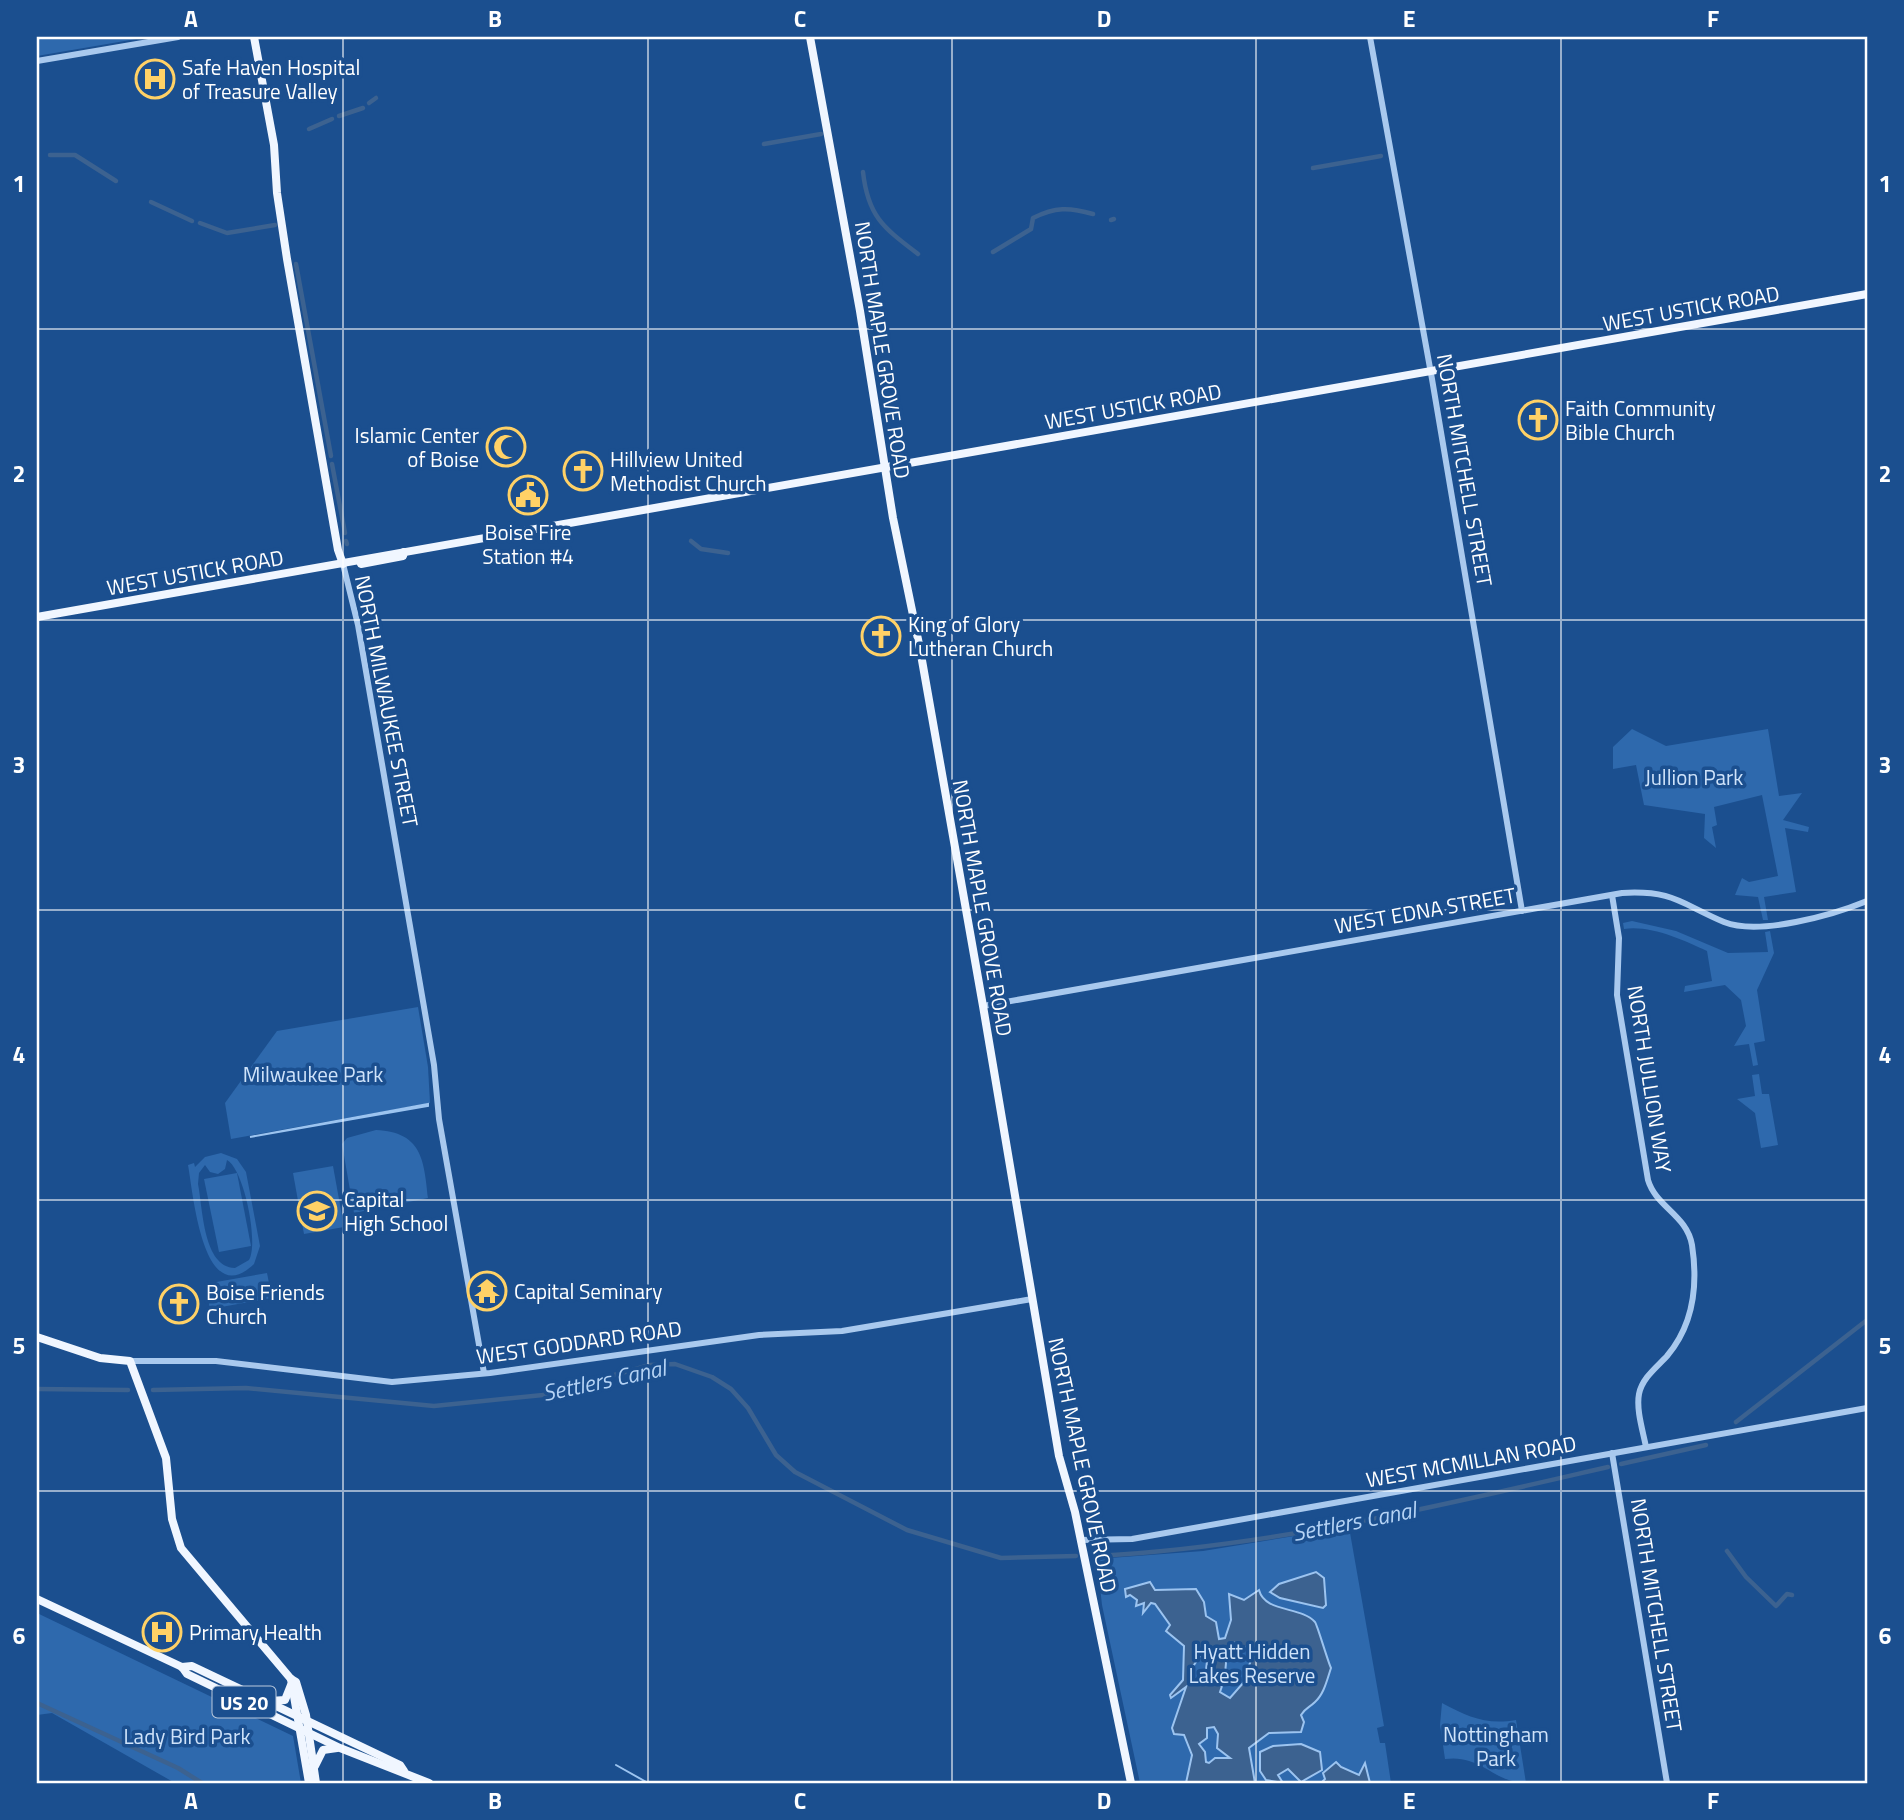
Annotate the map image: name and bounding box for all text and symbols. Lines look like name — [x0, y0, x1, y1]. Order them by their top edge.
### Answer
text: A — [184, 1, 198, 36]
text: B — [488, 1, 502, 36]
text: C — [794, 1, 806, 36]
text: D — [1097, 1, 1111, 36]
text: E — [1403, 1, 1415, 36]
text: F — [1707, 1, 1719, 36]
place label: Safe Haven Hospital of Treasure Valley — [182, 51, 360, 107]
hospital icon: Safe Haven Hospital of Treasure Valley — [134, 58, 176, 100]
text: 1 — [13, 166, 25, 201]
text: 1 — [1879, 166, 1891, 201]
street label: NORTH MAPLE GROVE ROAD — [847, 219, 919, 481]
street label: WEST USTICK ROAD — [1600, 277, 1782, 339]
street label: NORTH MITCHELL STREET — [1429, 351, 1501, 589]
street label: WEST USTICK ROAD — [1042, 375, 1224, 437]
place label: Faith Community Bible Church — [1565, 392, 1716, 448]
church icon: Faith Community Bible Church — [1517, 399, 1559, 441]
place label: Islamic Center of Boise — [354, 419, 479, 475]
mosque icon: Islamic Center of Boise — [485, 426, 527, 468]
place label: Hillview United Methodist Church — [610, 443, 767, 499]
church icon: Hillview United Methodist Church — [562, 450, 604, 492]
text: 2 — [13, 456, 25, 491]
text: 2 — [1879, 456, 1891, 491]
public building icon: Boise Fire Station #4 — [507, 474, 549, 516]
place label: Boise Fire Station #4 — [482, 516, 574, 572]
street label: WEST USTICK ROAD — [104, 541, 286, 603]
street label: NORTH MILWAUKEE STREET — [347, 572, 427, 830]
place label: King of Glory Lutheran Church — [908, 608, 1053, 664]
church icon: King of Glory Lutheran Church — [860, 615, 902, 657]
text: 3 — [13, 747, 25, 782]
text: 3 — [1879, 747, 1891, 782]
park label: Jullion Park — [1645, 761, 1743, 793]
street label: NORTH MAPLE GROVE ROAD — [945, 777, 1021, 1039]
street label: WEST EDNA STREET — [1332, 878, 1518, 942]
street label: NORTH JULLION WAY — [1619, 983, 1681, 1176]
text: 4 — [13, 1037, 25, 1072]
text: 4 — [1879, 1037, 1891, 1072]
park label: Milwaukee Park — [243, 1058, 383, 1090]
place label: Capital High School — [344, 1183, 448, 1239]
school or university icon: Capital High School — [296, 1190, 338, 1232]
temple icon: Capital Seminary — [466, 1270, 508, 1312]
place label: Capital Seminary — [514, 1275, 662, 1307]
place label: Boise Friends Church — [206, 1276, 325, 1332]
church icon: Boise Friends Church — [158, 1283, 200, 1325]
street label: WEST GODDARD ROAD — [474, 1312, 684, 1372]
text: 5 — [13, 1328, 25, 1363]
text: 5 — [1879, 1328, 1891, 1363]
street label: NORTH MAPLE GROVE ROAD — [1040, 1334, 1126, 1596]
water label: Settlers Canal — [539, 1349, 672, 1410]
street label: WEST MCMILLAN ROAD — [1363, 1427, 1579, 1495]
water label: Settlers Canal — [1289, 1491, 1422, 1550]
street label: NORTH MITCHELL STREET — [1623, 1496, 1691, 1734]
hospital icon: Primary Health — [141, 1611, 183, 1653]
place label: Primary Health — [189, 1616, 322, 1648]
text: 6 — [13, 1618, 26, 1653]
text: 6 — [1879, 1618, 1892, 1653]
park label: Hyatt Hidden Lakes Reserve — [1189, 1635, 1315, 1691]
road number: US 20 — [212, 1686, 276, 1718]
park label: Nottingham Park — [1443, 1718, 1549, 1774]
park label: Lady Bird Park — [124, 1720, 250, 1752]
text: A — [184, 1783, 198, 1818]
text: B — [488, 1783, 502, 1818]
text: C — [794, 1783, 806, 1818]
text: D — [1097, 1783, 1111, 1818]
text: E — [1403, 1783, 1415, 1818]
text: F — [1707, 1783, 1719, 1818]

